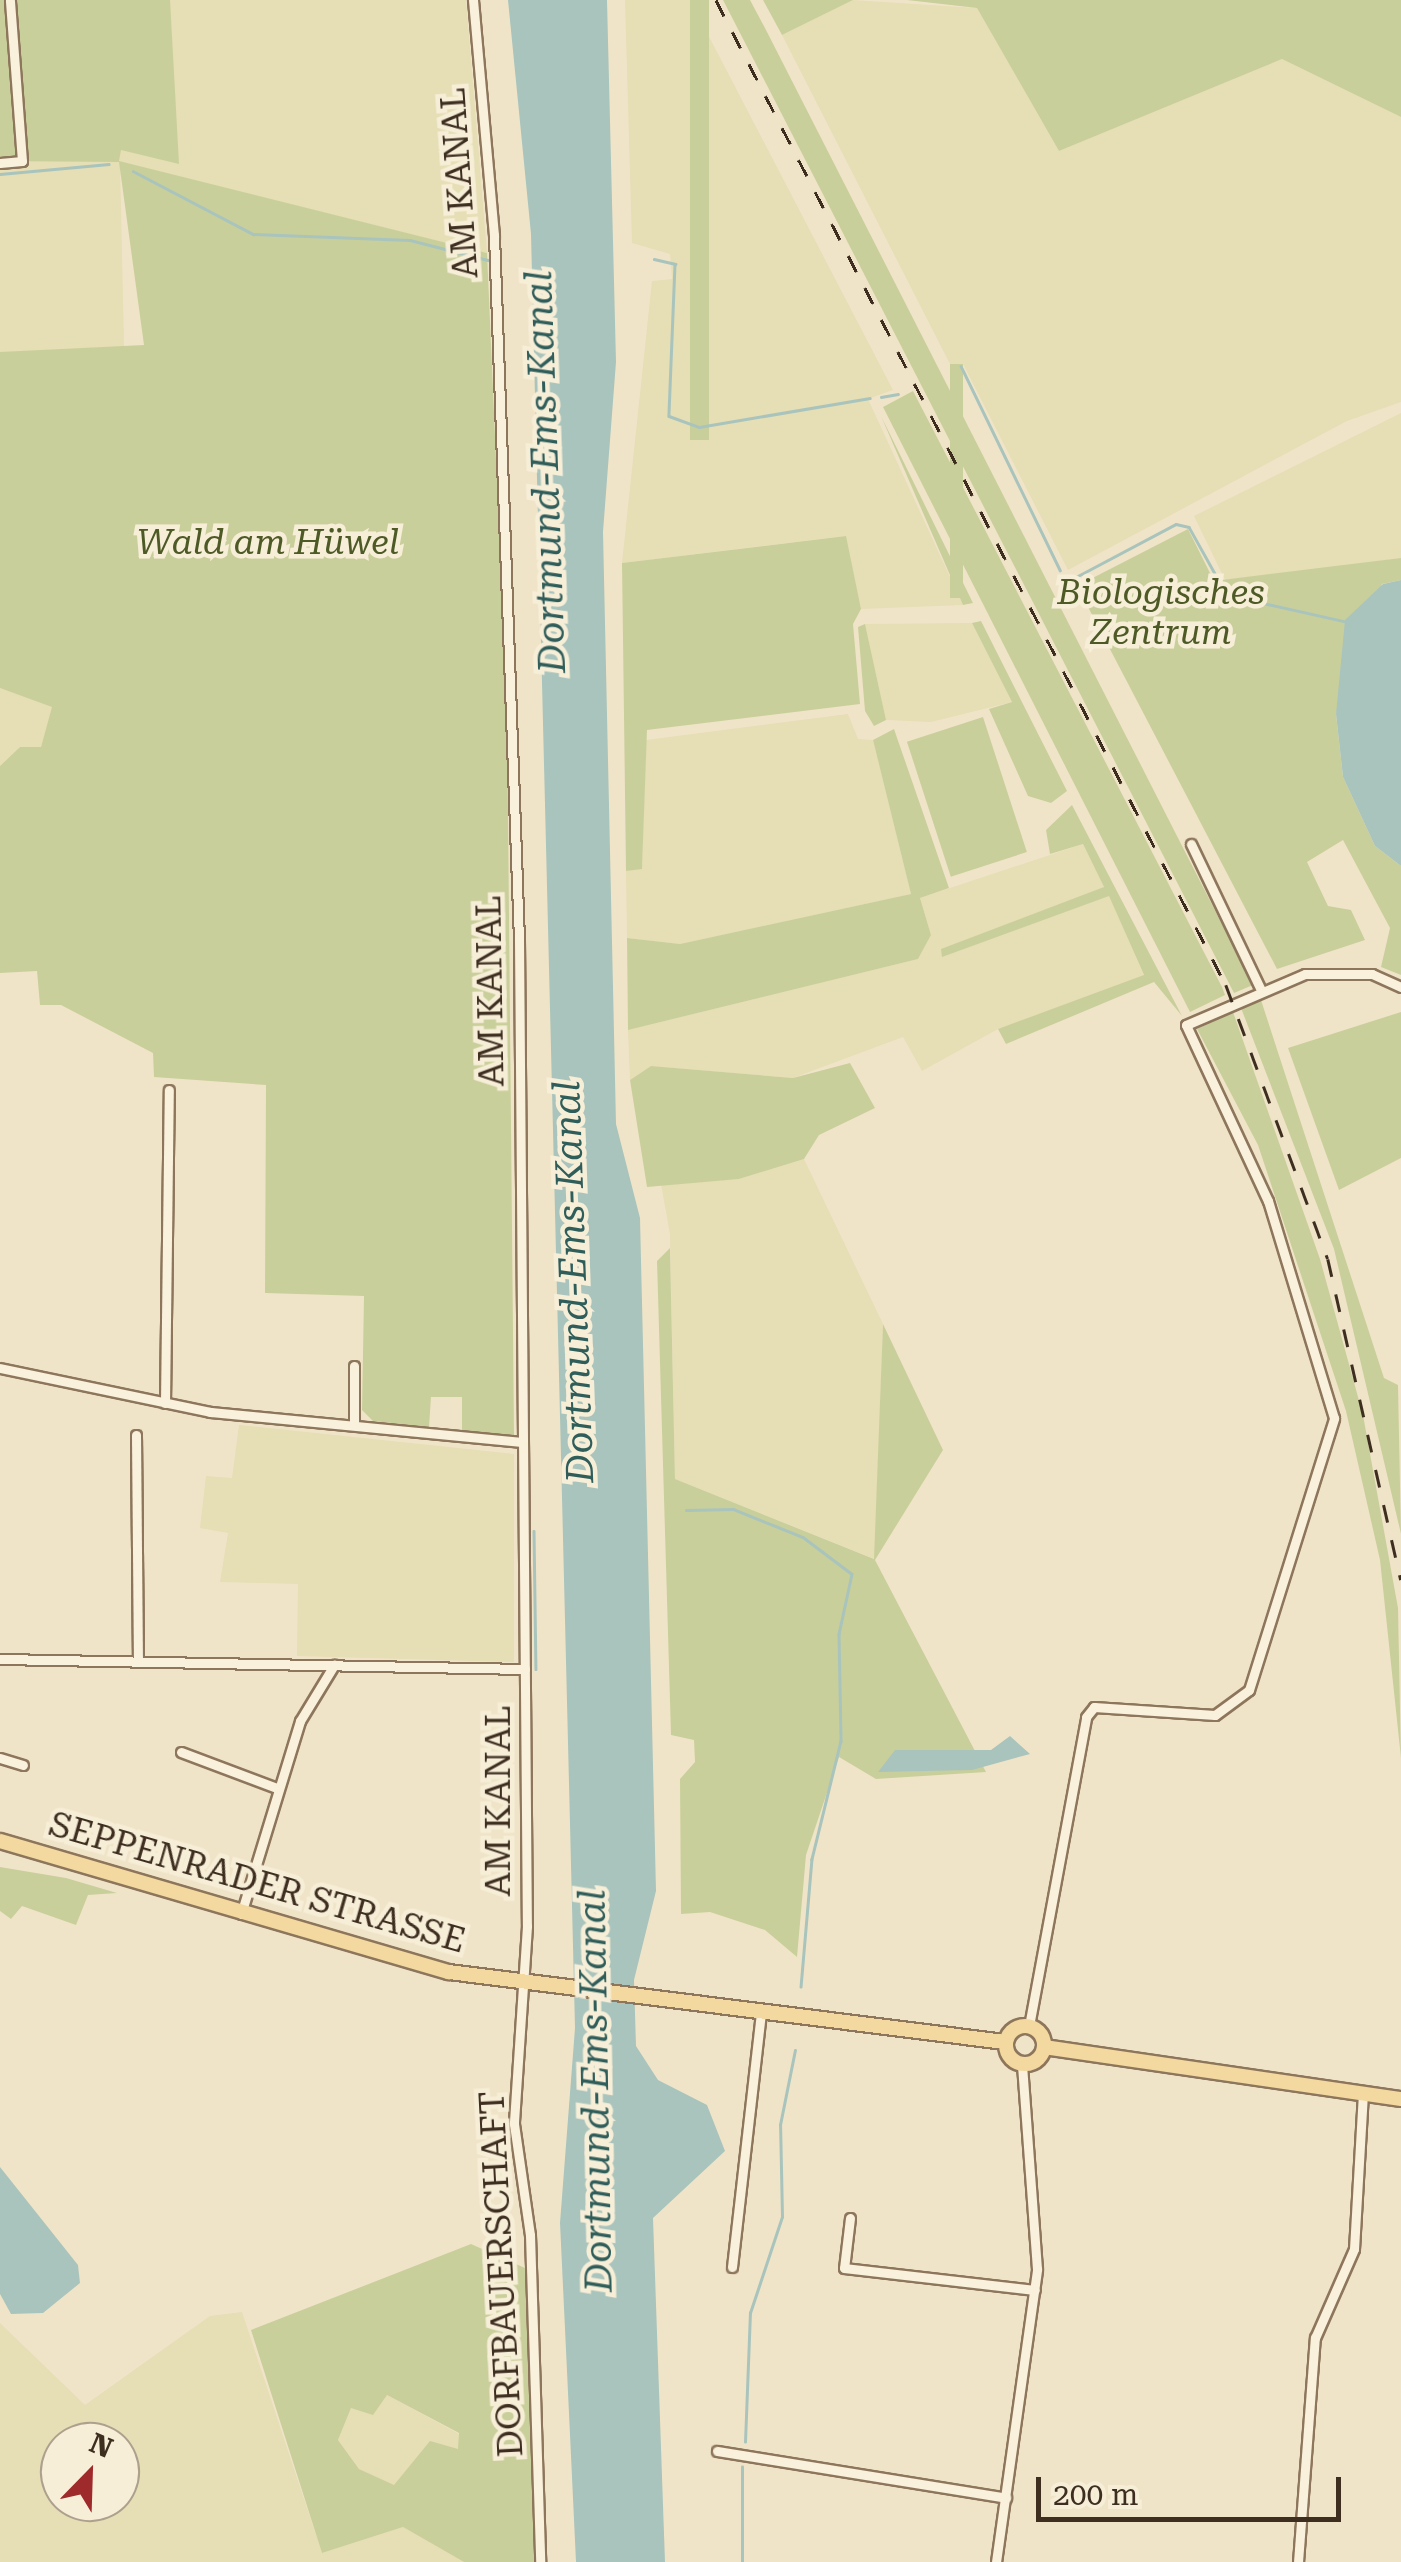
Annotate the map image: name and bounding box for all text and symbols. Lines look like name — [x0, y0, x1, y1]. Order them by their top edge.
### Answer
street label: AM KANAL — [432, 86, 488, 280]
water label: Dortmund-Ems-Kanal — [516, 270, 576, 674]
park label: Wald am Hüwel — [137, 522, 399, 564]
park label: Biologisches Zentrum — [1057, 572, 1265, 654]
street label: AM KANAL — [468, 895, 514, 1087]
water label: Dortmund-Ems-Kanal — [544, 1080, 604, 1484]
street label: AM KANAL — [478, 1705, 520, 1897]
street label: SEPPENRADER STRASSE — [44, 1803, 470, 1963]
water label: Dortmund-Ems-Kanal — [570, 1889, 622, 2293]
street label: DORFBAUERSCHAFT — [471, 2090, 533, 2458]
north arrow — [40, 2422, 140, 2522]
text: N — [85, 2426, 118, 2465]
scale bar — [1041, 2457, 1346, 2519]
text: 200 m — [1053, 2477, 1138, 2512]

